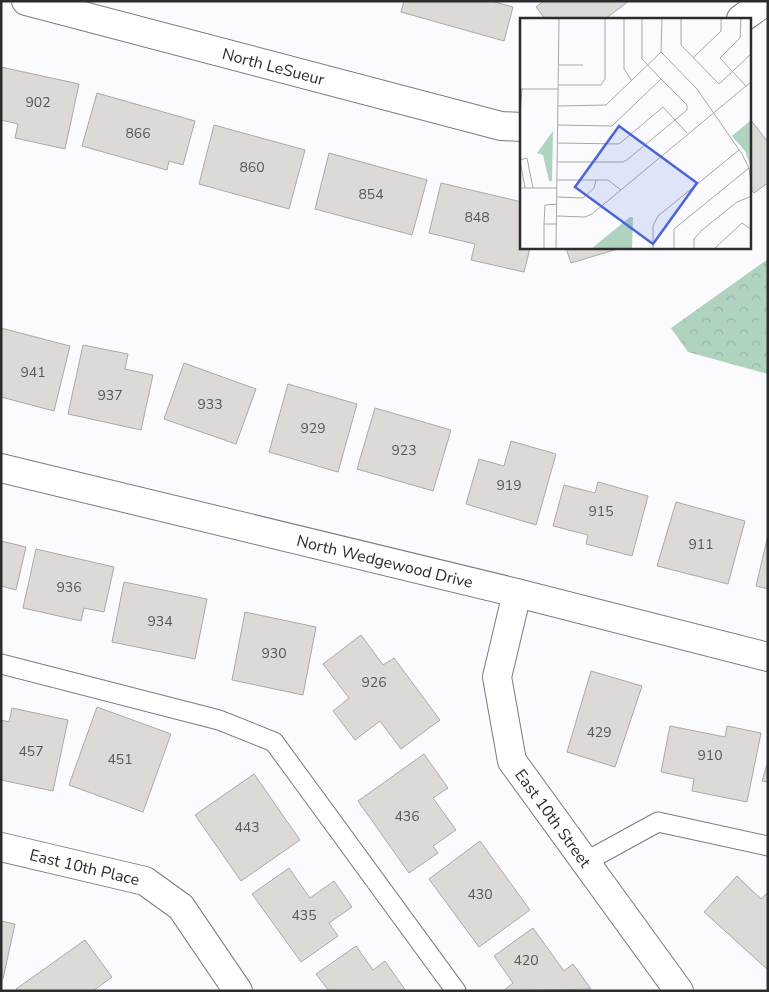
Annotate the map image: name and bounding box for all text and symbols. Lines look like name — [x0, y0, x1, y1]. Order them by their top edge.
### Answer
inset map — [520, 18, 752, 249]
street label: North LeSueur — [220, 43, 327, 91]
house number: 902 — [25, 93, 51, 112]
house number: 866 — [125, 124, 151, 143]
house number: 860 — [239, 158, 265, 177]
house number: 854 — [358, 185, 384, 204]
house number: 848 — [464, 208, 490, 227]
house number: 941 — [20, 363, 46, 382]
house number: 937 — [97, 386, 123, 405]
house number: 933 — [197, 395, 223, 414]
house number: 929 — [300, 419, 326, 438]
house number: 923 — [391, 441, 417, 460]
house number: 919 — [496, 476, 522, 495]
house number: 915 — [588, 502, 614, 521]
street label: North Wedgewood Drive — [294, 530, 475, 594]
house number: 911 — [688, 535, 714, 554]
house number: 936 — [56, 578, 82, 597]
house number: 934 — [147, 612, 173, 631]
house number: 930 — [261, 644, 287, 663]
house number: 926 — [361, 673, 387, 692]
house number: 429 — [586, 723, 612, 742]
house number: 457 — [18, 742, 44, 761]
house number: 910 — [697, 746, 723, 765]
house number: 451 — [107, 750, 133, 769]
street label: East 10th Street — [509, 765, 596, 873]
house number: 436 — [394, 807, 420, 826]
house number: 443 — [234, 818, 260, 837]
street label: East 10th Place — [27, 844, 142, 891]
house number: 430 — [467, 885, 493, 904]
house number: 435 — [291, 906, 317, 925]
house number: 420 — [513, 951, 539, 970]

